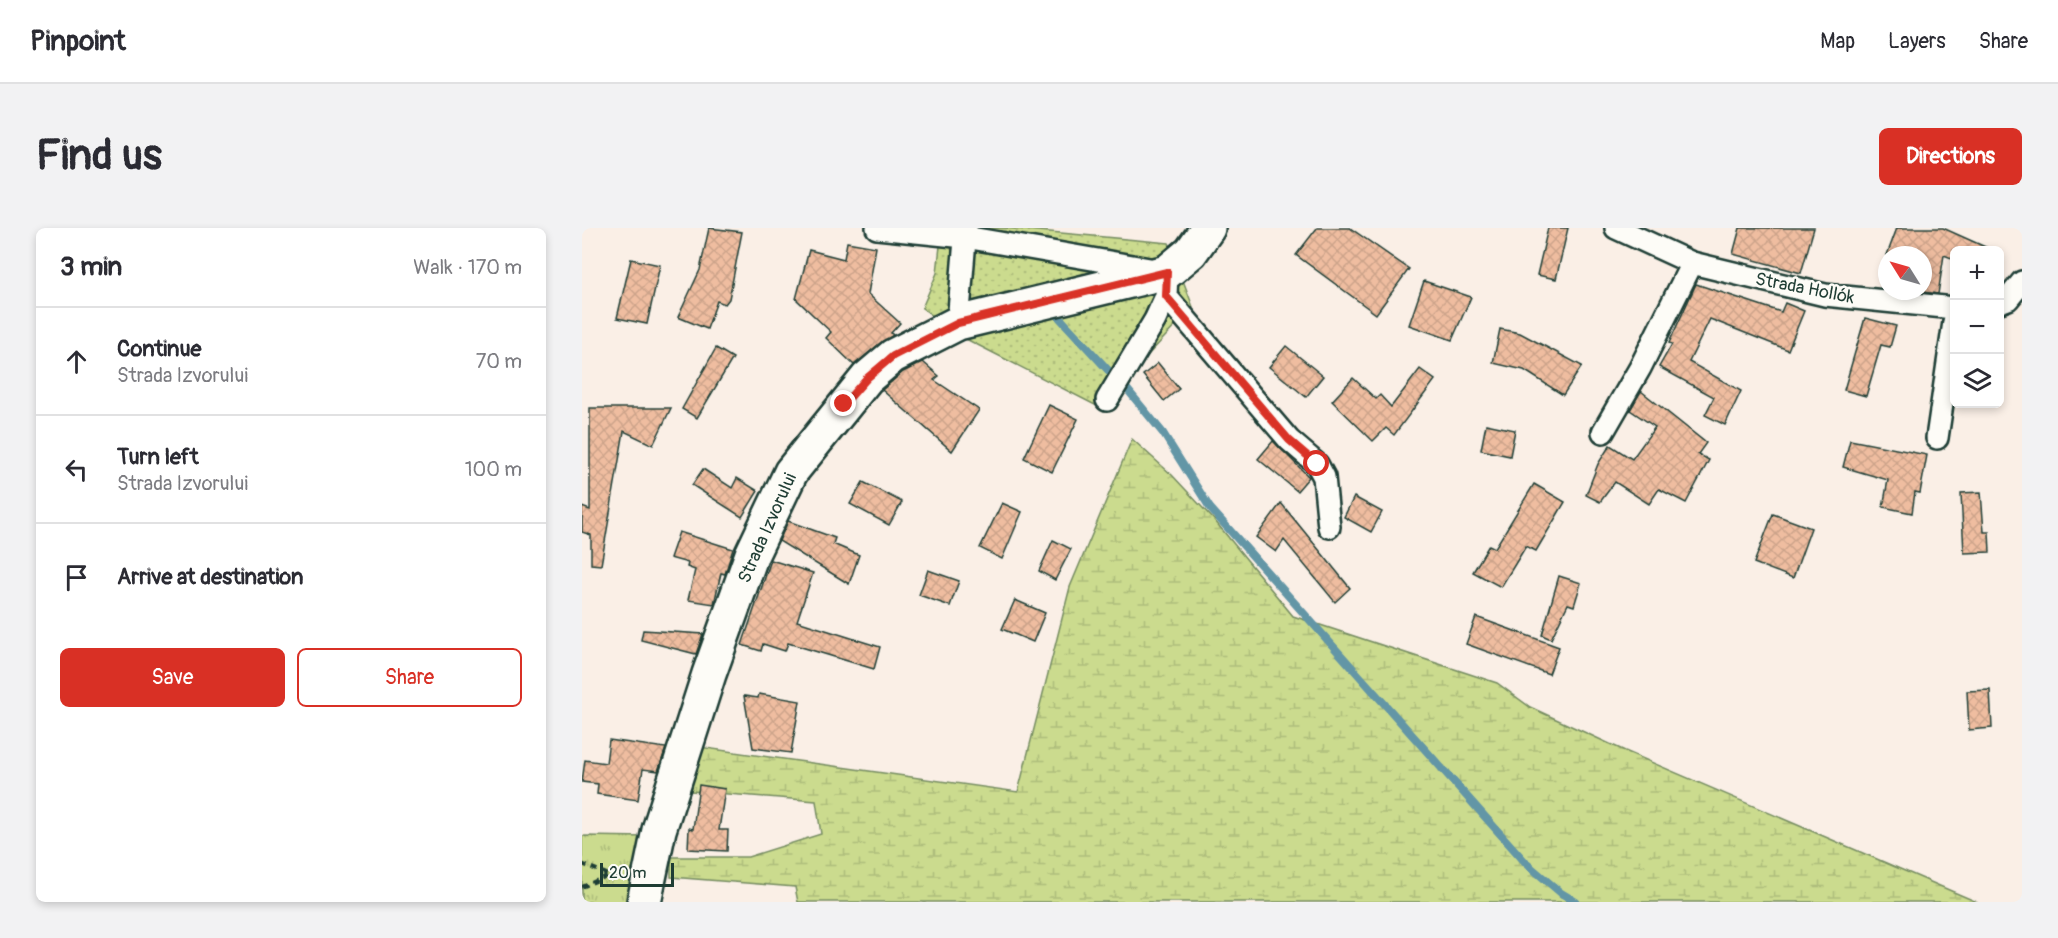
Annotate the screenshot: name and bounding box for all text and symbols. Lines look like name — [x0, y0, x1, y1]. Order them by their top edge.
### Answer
text: Pinpoint — [30, 24, 126, 59]
text: Map — [1820, 28, 1855, 55]
text: Layers — [1888, 28, 1946, 55]
text: Share — [1979, 28, 2028, 55]
button: Directions — [1879, 128, 2022, 185]
text: Find us — [36, 130, 162, 182]
north arrow — [1878, 246, 1932, 300]
map controls — [1950, 246, 2004, 408]
button: + — [1950, 246, 2004, 300]
text: 3 min — [60, 251, 122, 283]
text: Walk · 170 m — [413, 255, 522, 280]
street label: Strada Hollók — [1753, 268, 1857, 309]
button: − — [1950, 300, 2004, 354]
text: Continue — [117, 335, 201, 363]
icon: ahead — [60, 345, 93, 378]
text: 70 m — [476, 349, 522, 374]
button: layers — [1950, 354, 2004, 408]
text: Strada Izvorului — [117, 363, 248, 388]
route end — [830, 390, 856, 416]
text: Turn left — [117, 443, 199, 471]
route start — [1303, 450, 1329, 476]
icon: left — [60, 453, 93, 486]
text: 100 m — [465, 457, 522, 482]
street label: Strada Izvorului — [733, 470, 802, 587]
text: Strada Izvorului — [117, 471, 248, 496]
icon: arrive — [60, 561, 93, 594]
text: Arrive at destination — [117, 563, 303, 591]
button: Save — [60, 648, 285, 707]
button: Share — [297, 648, 522, 707]
scale bar — [600, 860, 674, 888]
text: 20 m — [609, 863, 647, 883]

